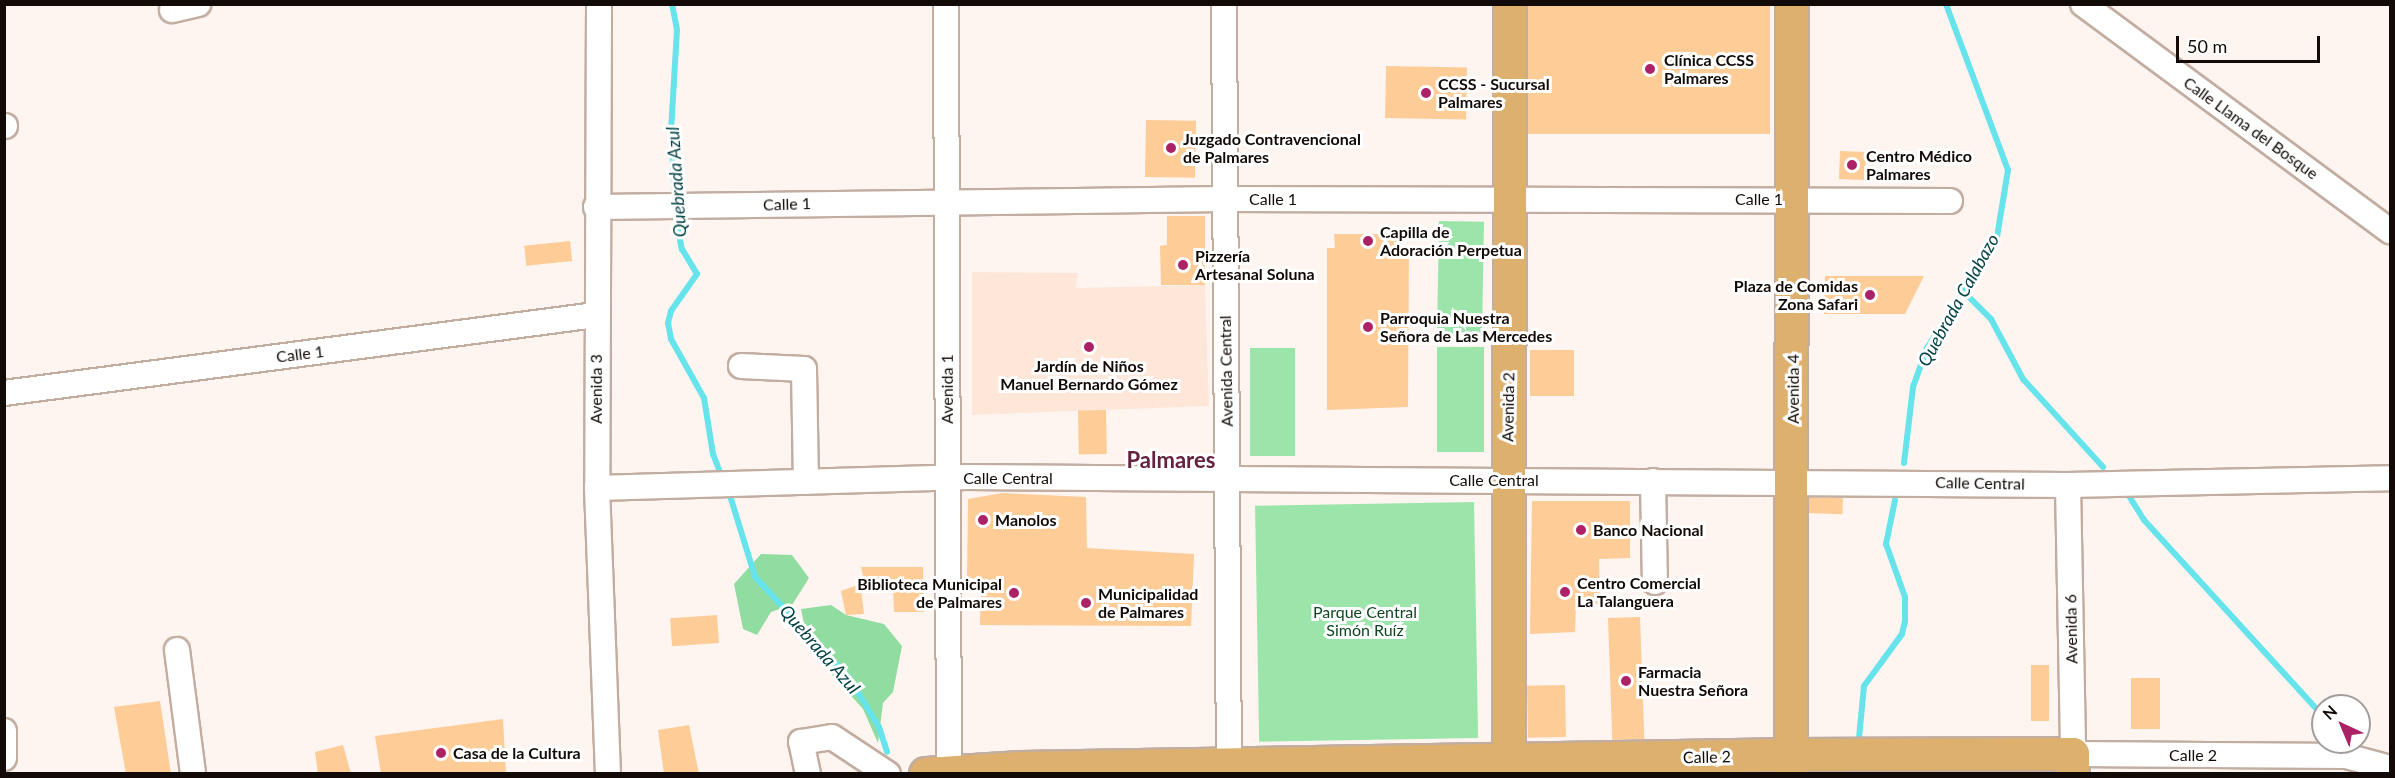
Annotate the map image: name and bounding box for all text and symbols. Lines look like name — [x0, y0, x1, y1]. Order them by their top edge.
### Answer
scale bar — [2179, 24, 2323, 62]
text: 50 m — [2187, 35, 2227, 57]
place label: Clínica CCSS Palmares — [1664, 50, 1754, 88]
marker: Clínica CCSS Palmares — [1641, 60, 1659, 78]
street label: Calle Llama del Bosque — [2180, 73, 2322, 183]
place label: CCSS - Sucursal Palmares — [1438, 74, 1550, 112]
marker: CCSS - Sucursal Palmares — [1419, 86, 1433, 100]
water label: Quebrada Azul — [661, 126, 691, 238]
place label: Juzgado Contravencional de Palmares — [1183, 129, 1361, 167]
marker: Juzgado Contravencional de Palmares — [1164, 141, 1178, 155]
place label: Centro Médico Palmares — [1866, 146, 1972, 184]
marker: Centro Médico Palmares — [1843, 156, 1861, 174]
street label: Calle 1 — [1249, 189, 1297, 209]
street label: Calle 1 — [1735, 189, 1783, 209]
street label: Calle 1 — [763, 194, 811, 214]
place label: Capilla de Adoración Perpetua — [1380, 222, 1522, 260]
water label: Quebrada Calabazo — [1913, 230, 2003, 370]
marker: Capilla de Adoración Perpetua — [1361, 234, 1375, 248]
place label: Pizzería Artesanal Soluna — [1195, 246, 1315, 284]
marker: Pizzería Artesanal Soluna — [1176, 258, 1190, 272]
place label: Plaza de Comidas Zona Safari — [1734, 276, 1858, 314]
marker: Plaza de Comidas Zona Safari — [1863, 288, 1877, 302]
place label: Parroquia Nuestra Señora de Las Mercedes — [1380, 308, 1552, 346]
street label: Avenida Central — [1215, 315, 1237, 427]
marker: Parroquia Nuestra Señora de Las Mercedes — [1361, 320, 1375, 334]
marker: Jardín de Niños Manuel Bernardo Gómez — [1082, 340, 1096, 354]
street label: Calle 1 — [275, 342, 325, 366]
street label: Avenida 3 — [586, 354, 606, 424]
street label: Avenida 1 — [937, 354, 957, 424]
street label: Avenida 4 — [1783, 354, 1803, 424]
place label: Jardín de Niños Manuel Bernardo Gómez — [1000, 356, 1178, 394]
street label: Avenida 2 — [1498, 372, 1518, 442]
district label: Palmares — [1127, 447, 1215, 473]
street label: Calle Central — [963, 468, 1053, 488]
street label: Calle Central — [1449, 470, 1539, 490]
street label: Calle Central — [1935, 473, 2025, 493]
place label: Manolos — [995, 510, 1056, 530]
marker: Manolos — [976, 513, 990, 527]
place label: Banco Nacional — [1593, 520, 1704, 540]
marker: Banco Nacional — [1574, 523, 1588, 537]
place label: Centro Comercial La Talanguera — [1577, 573, 1701, 611]
place label: Biblioteca Municipal de Palmares — [857, 574, 1002, 612]
place label: Municipalidad de Palmares — [1098, 584, 1198, 622]
marker: Centro Comercial La Talanguera — [1558, 585, 1572, 599]
marker: Biblioteca Municipal de Palmares — [1007, 586, 1021, 600]
street label: Avenida 6 — [2061, 594, 2081, 664]
marker: Municipalidad de Palmares — [1079, 596, 1093, 610]
water label: Quebrada Azul — [775, 600, 865, 698]
park label: Parque Central Simón Ruíz — [1313, 602, 1417, 640]
place label: Farmacia Nuestra Señora — [1638, 662, 1748, 700]
marker: Farmacia Nuestra Señora — [1619, 674, 1633, 688]
north arrow — [2311, 694, 2371, 754]
text: N — [2318, 701, 2341, 723]
place label: Casa de la Cultura — [453, 743, 581, 763]
street label: Calle 2 — [2169, 745, 2217, 765]
marker: Casa de la Cultura — [434, 746, 448, 760]
street label: Calle 2 — [1683, 747, 1731, 767]

